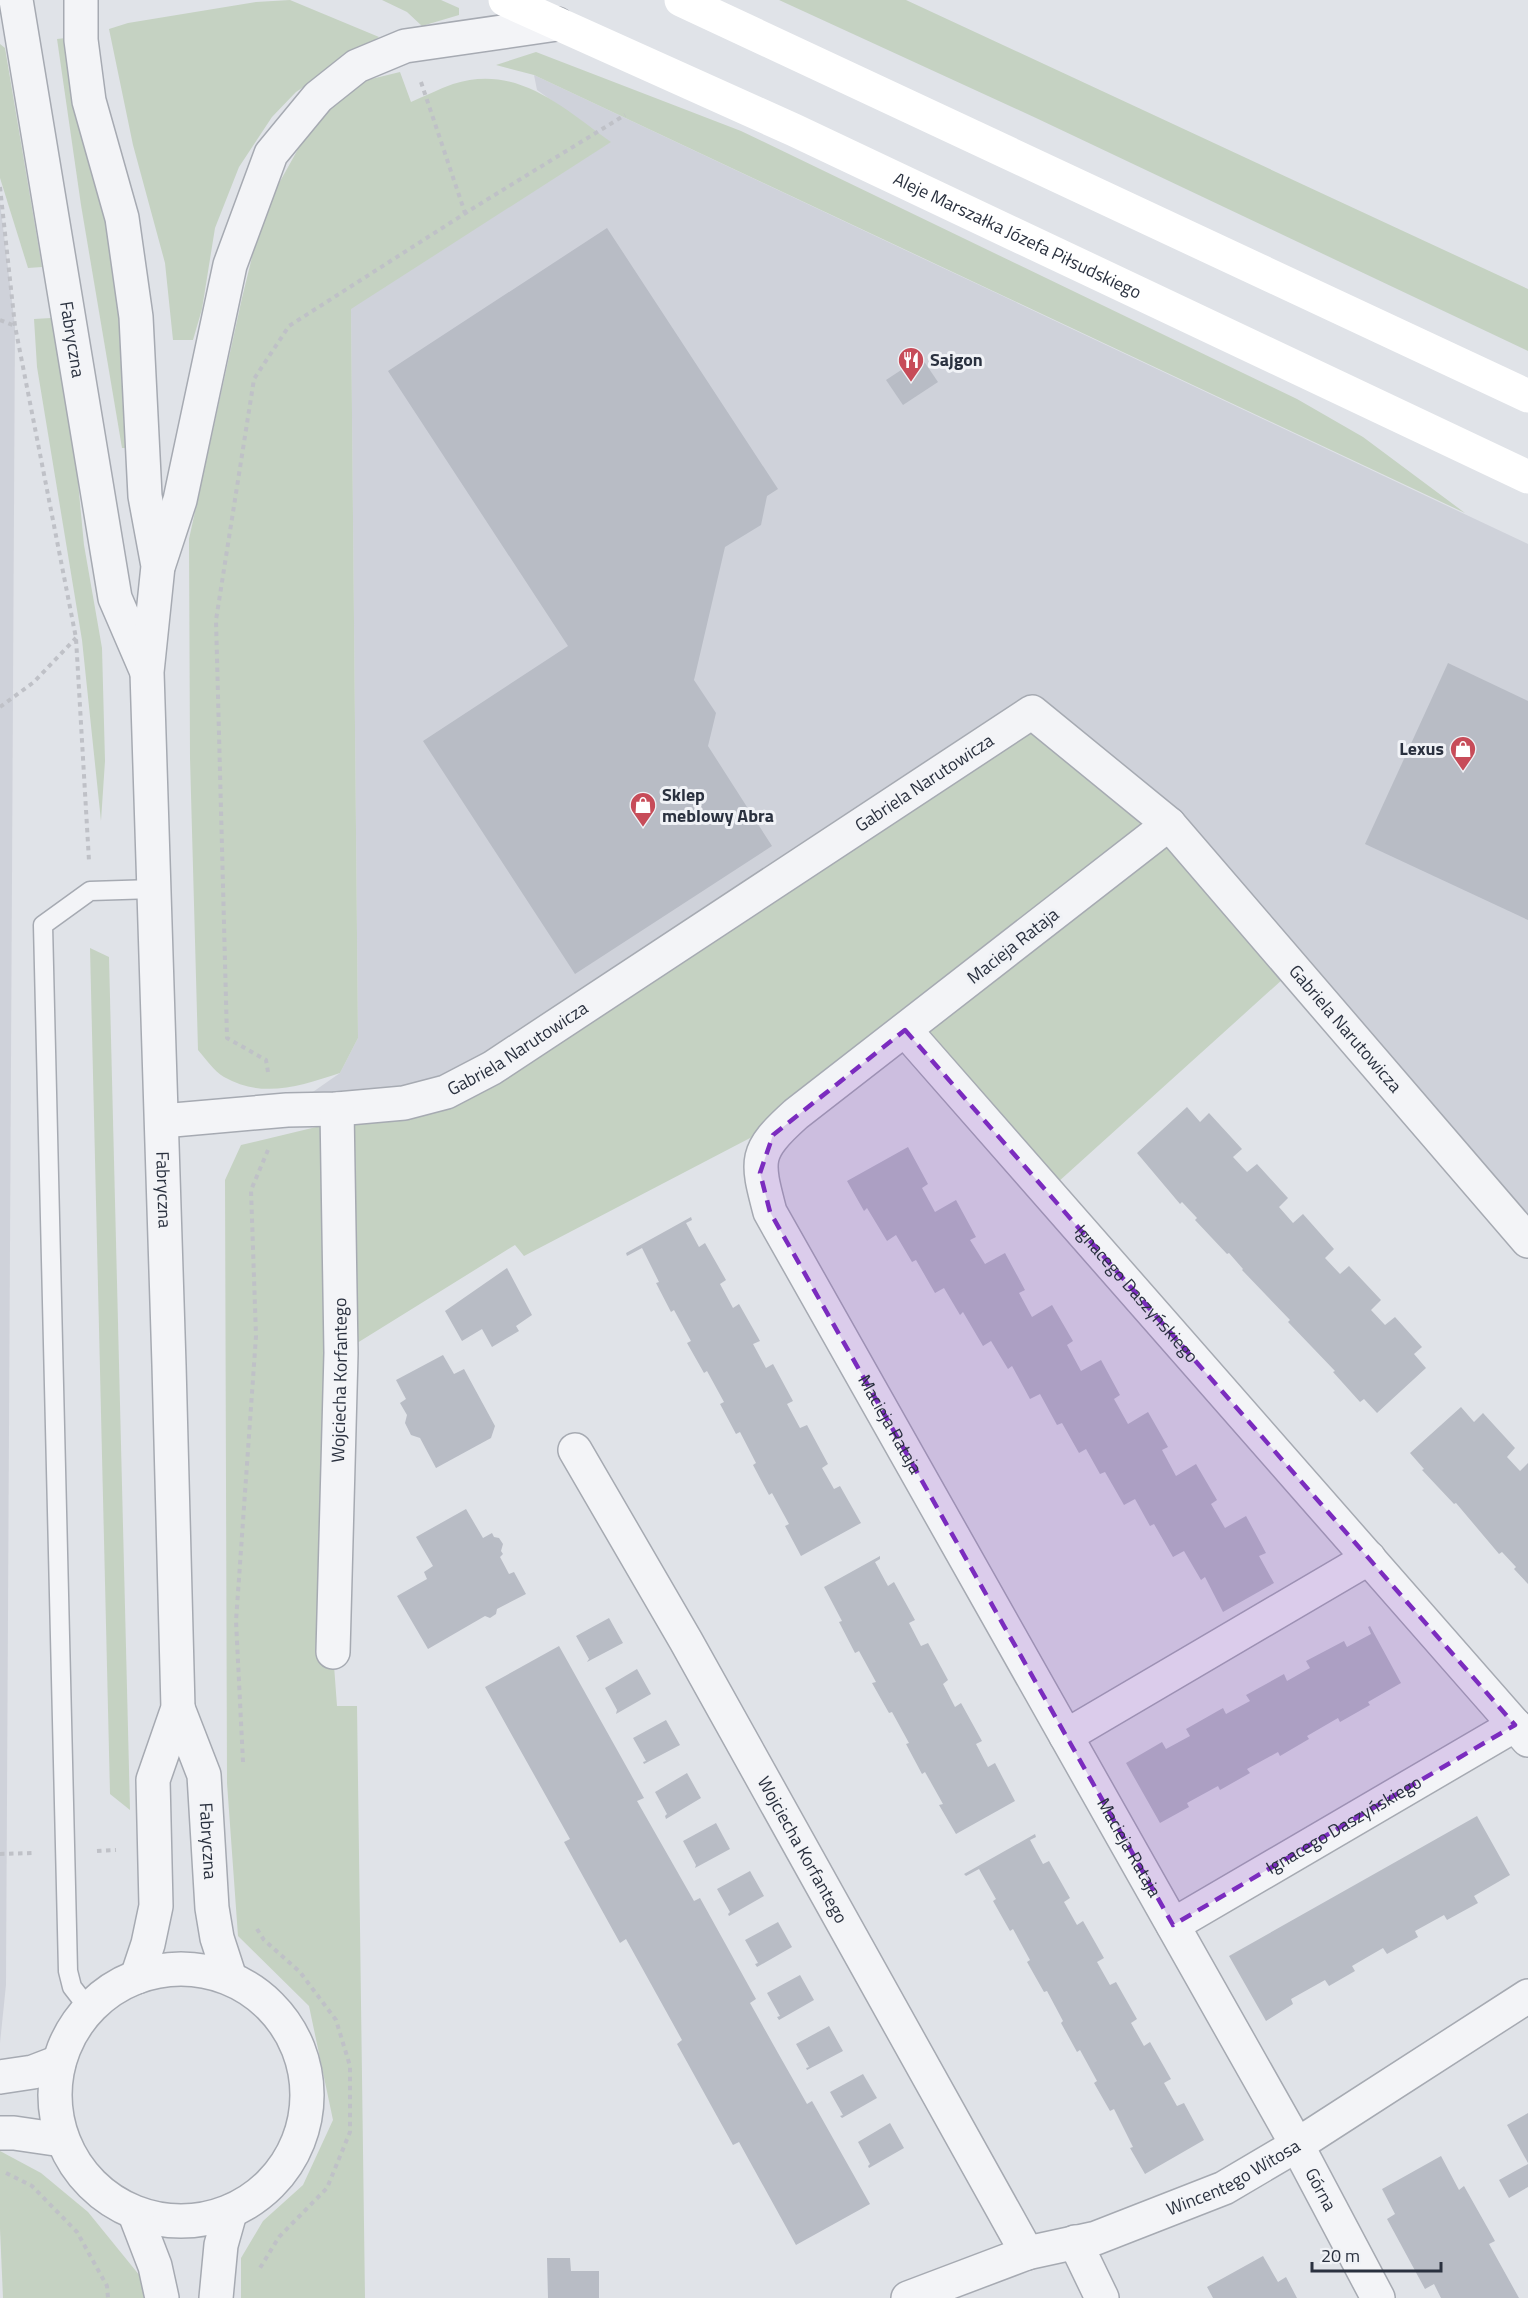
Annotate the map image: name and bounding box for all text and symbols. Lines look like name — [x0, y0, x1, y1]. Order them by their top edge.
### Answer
street label: Aleje Marszałka Józefa Piłsudskiego — [889, 165, 1146, 305]
street label: Fabryczna — [53, 299, 92, 379]
restaurant icon: Sajgon — [896, 345, 926, 383]
place label: Sajgon — [930, 346, 983, 373]
street label: Gabriela Narutowicza — [849, 727, 999, 838]
shop icon: Lexus — [1448, 734, 1478, 772]
place label: Lexus — [1399, 735, 1444, 762]
place label: Sklep meblowy Abra — [662, 781, 774, 829]
shop icon: Sklep meblowy Abra — [628, 790, 658, 828]
street label: Macieja Rataja — [961, 901, 1064, 990]
street label: Gabriela Narutowicza — [1283, 958, 1409, 1098]
street label: Gabriela Narutowicza — [442, 994, 593, 1102]
street label: Fabryczna — [149, 1151, 179, 1229]
street label: Ignacego Daszyńskiego — [1069, 1218, 1205, 1369]
street label: Wojciecha Korfantego — [324, 1297, 354, 1463]
street label: Macieja Rataja — [851, 1369, 929, 1479]
street label: Ignacego Daszyńskiego — [1261, 1768, 1427, 1881]
street label: Wojciecha Korfantego — [751, 1771, 855, 1928]
street label: Macieja Rataja — [1091, 1793, 1168, 1902]
street label: Fabryczna — [193, 1802, 224, 1880]
street label: Wincentego Witosa — [1162, 2132, 1305, 2222]
street label: Górna — [1298, 2163, 1344, 2216]
scale bar — [1312, 2235, 1441, 2273]
text: 20 m — [1321, 2242, 1360, 2269]

